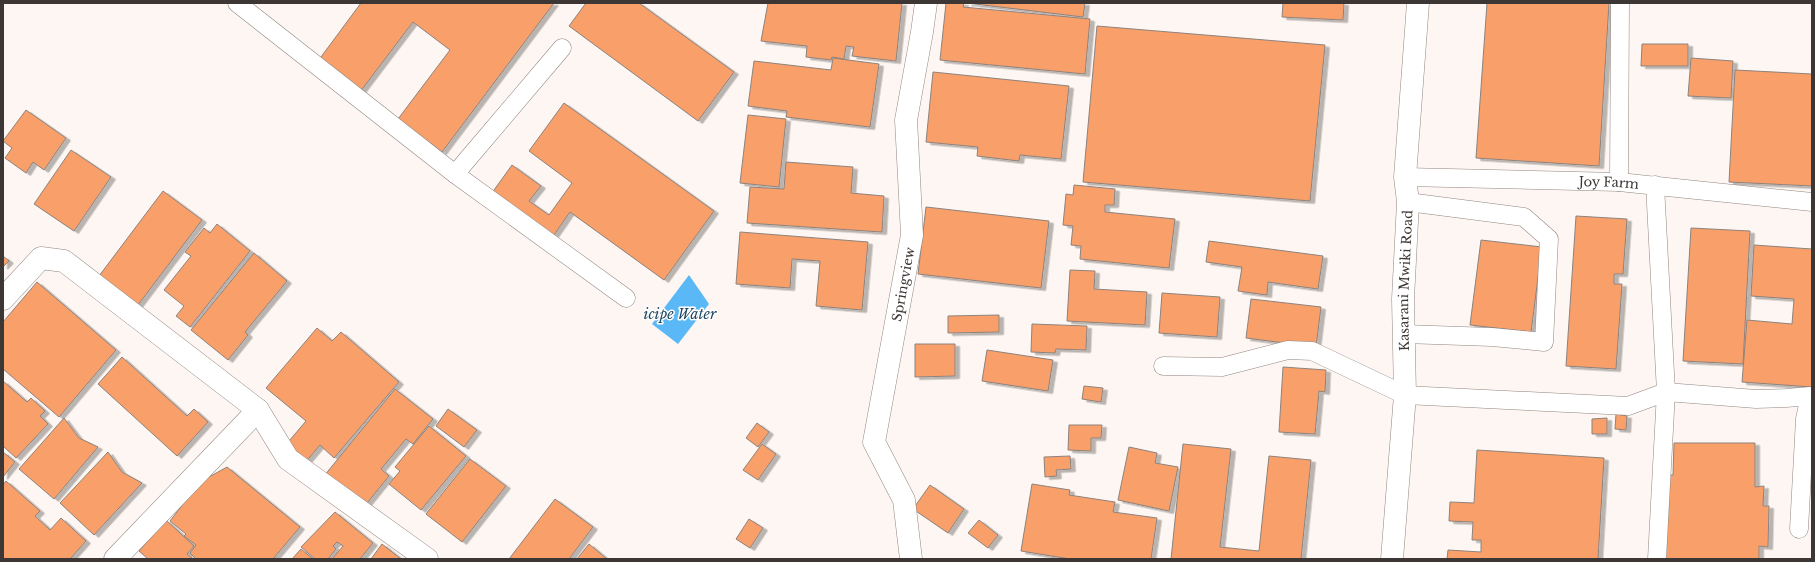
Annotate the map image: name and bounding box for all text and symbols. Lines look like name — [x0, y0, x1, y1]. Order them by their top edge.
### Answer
street label: Joy Farm — [1577, 173, 1640, 193]
street label: Kasarani Mwiki Road — [1394, 209, 1416, 351]
street label: Springview — [888, 246, 918, 323]
water label: icipe Water — [644, 305, 717, 323]

